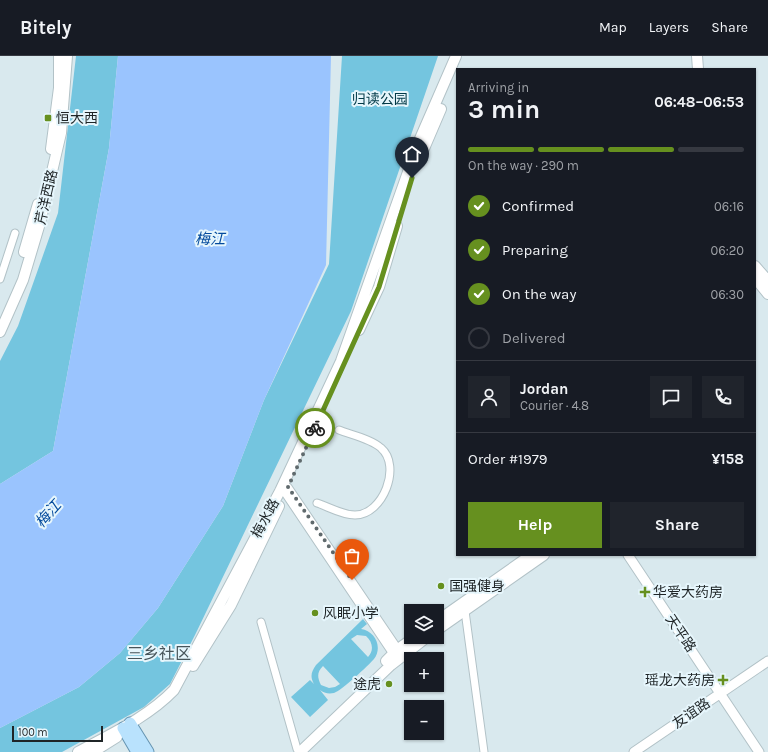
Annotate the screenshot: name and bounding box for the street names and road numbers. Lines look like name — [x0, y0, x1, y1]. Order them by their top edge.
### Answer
street label: 芹洋西路 — [32, 168, 61, 226]
street label: 梅水路 — [248, 496, 283, 541]
street label: 天平路 — [662, 611, 699, 655]
street label: 友谊路 — [669, 695, 713, 732]

